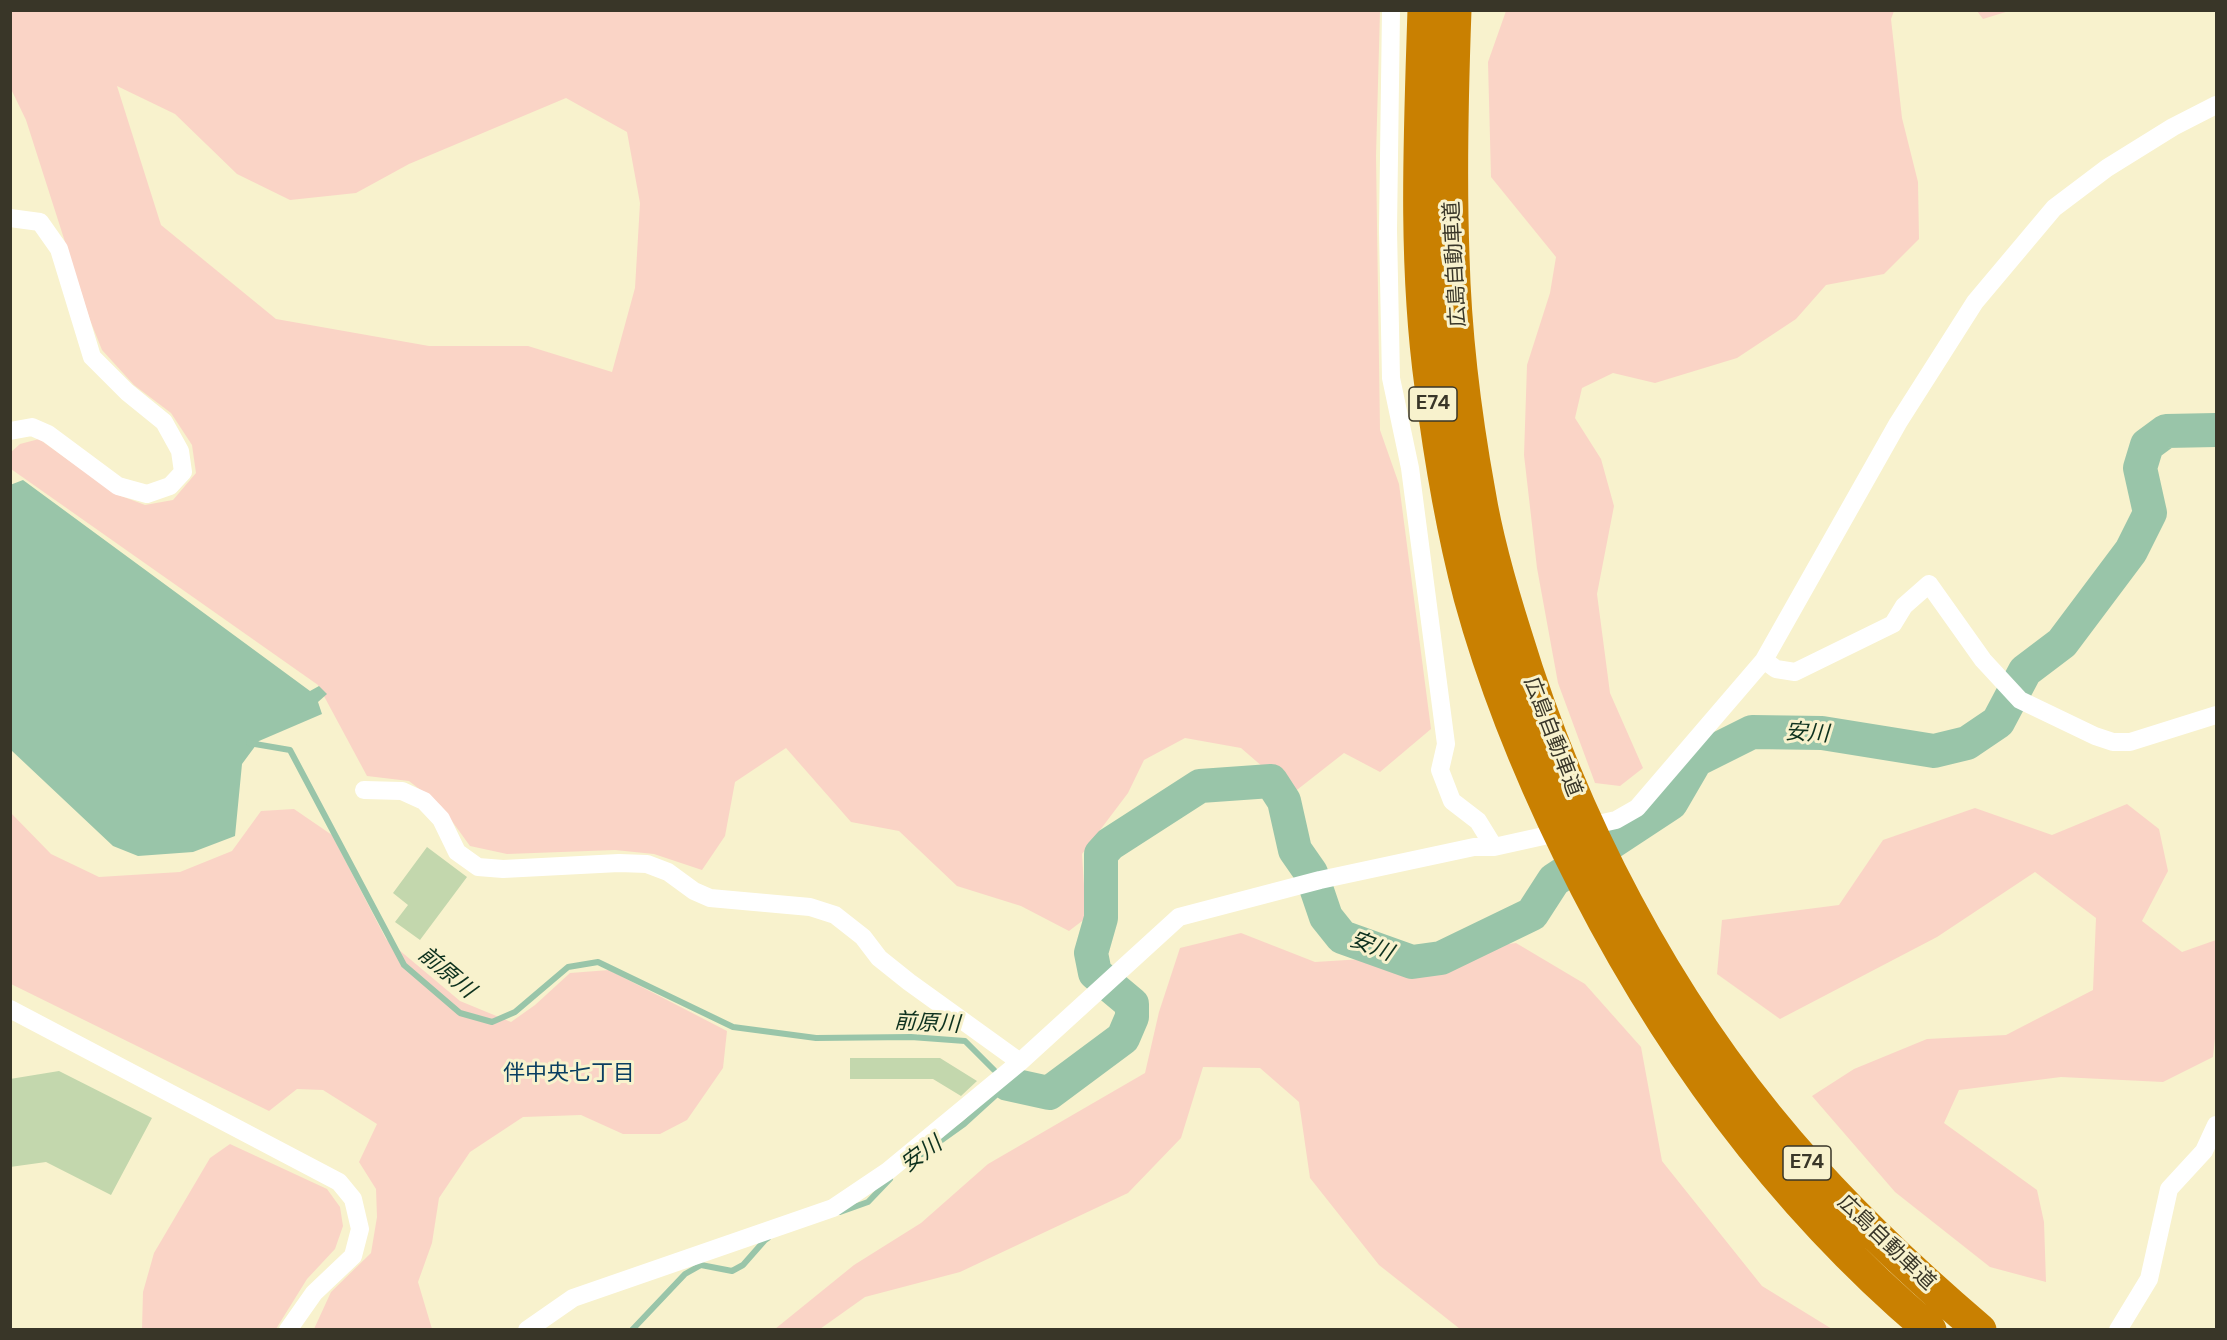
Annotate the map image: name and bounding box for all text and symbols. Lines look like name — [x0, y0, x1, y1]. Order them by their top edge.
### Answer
street label: 広島自動車道 — [1440, 200, 1472, 328]
road number: E74 — [1409, 387, 1457, 421]
street label: 広島自動車道 — [1518, 674, 1586, 800]
water label: 安川 — [1784, 720, 1830, 748]
water label: 安川 — [1346, 927, 1396, 967]
water label: 前原川 — [412, 942, 480, 1004]
water label: 前原川 — [893, 1009, 961, 1039]
district label: 伴中央七丁目 — [503, 1061, 635, 1087]
water label: 安川 — [896, 1131, 948, 1179]
road number: E74 — [1783, 1146, 1831, 1180]
street label: 広島自動車道 — [1832, 1190, 1940, 1296]

